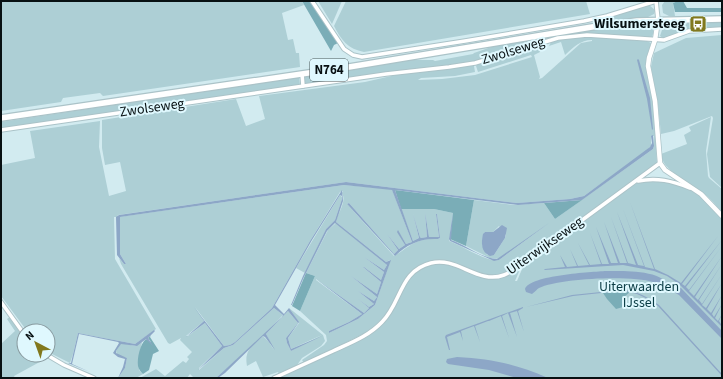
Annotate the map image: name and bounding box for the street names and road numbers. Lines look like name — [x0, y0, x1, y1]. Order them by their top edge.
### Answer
street label: Zwolseweg — [479, 32, 547, 70]
road number: N764 — [310, 59, 348, 81]
street label: Zwolseweg — [118, 94, 186, 122]
street label: Uiterwijkseweg — [503, 212, 587, 280]

